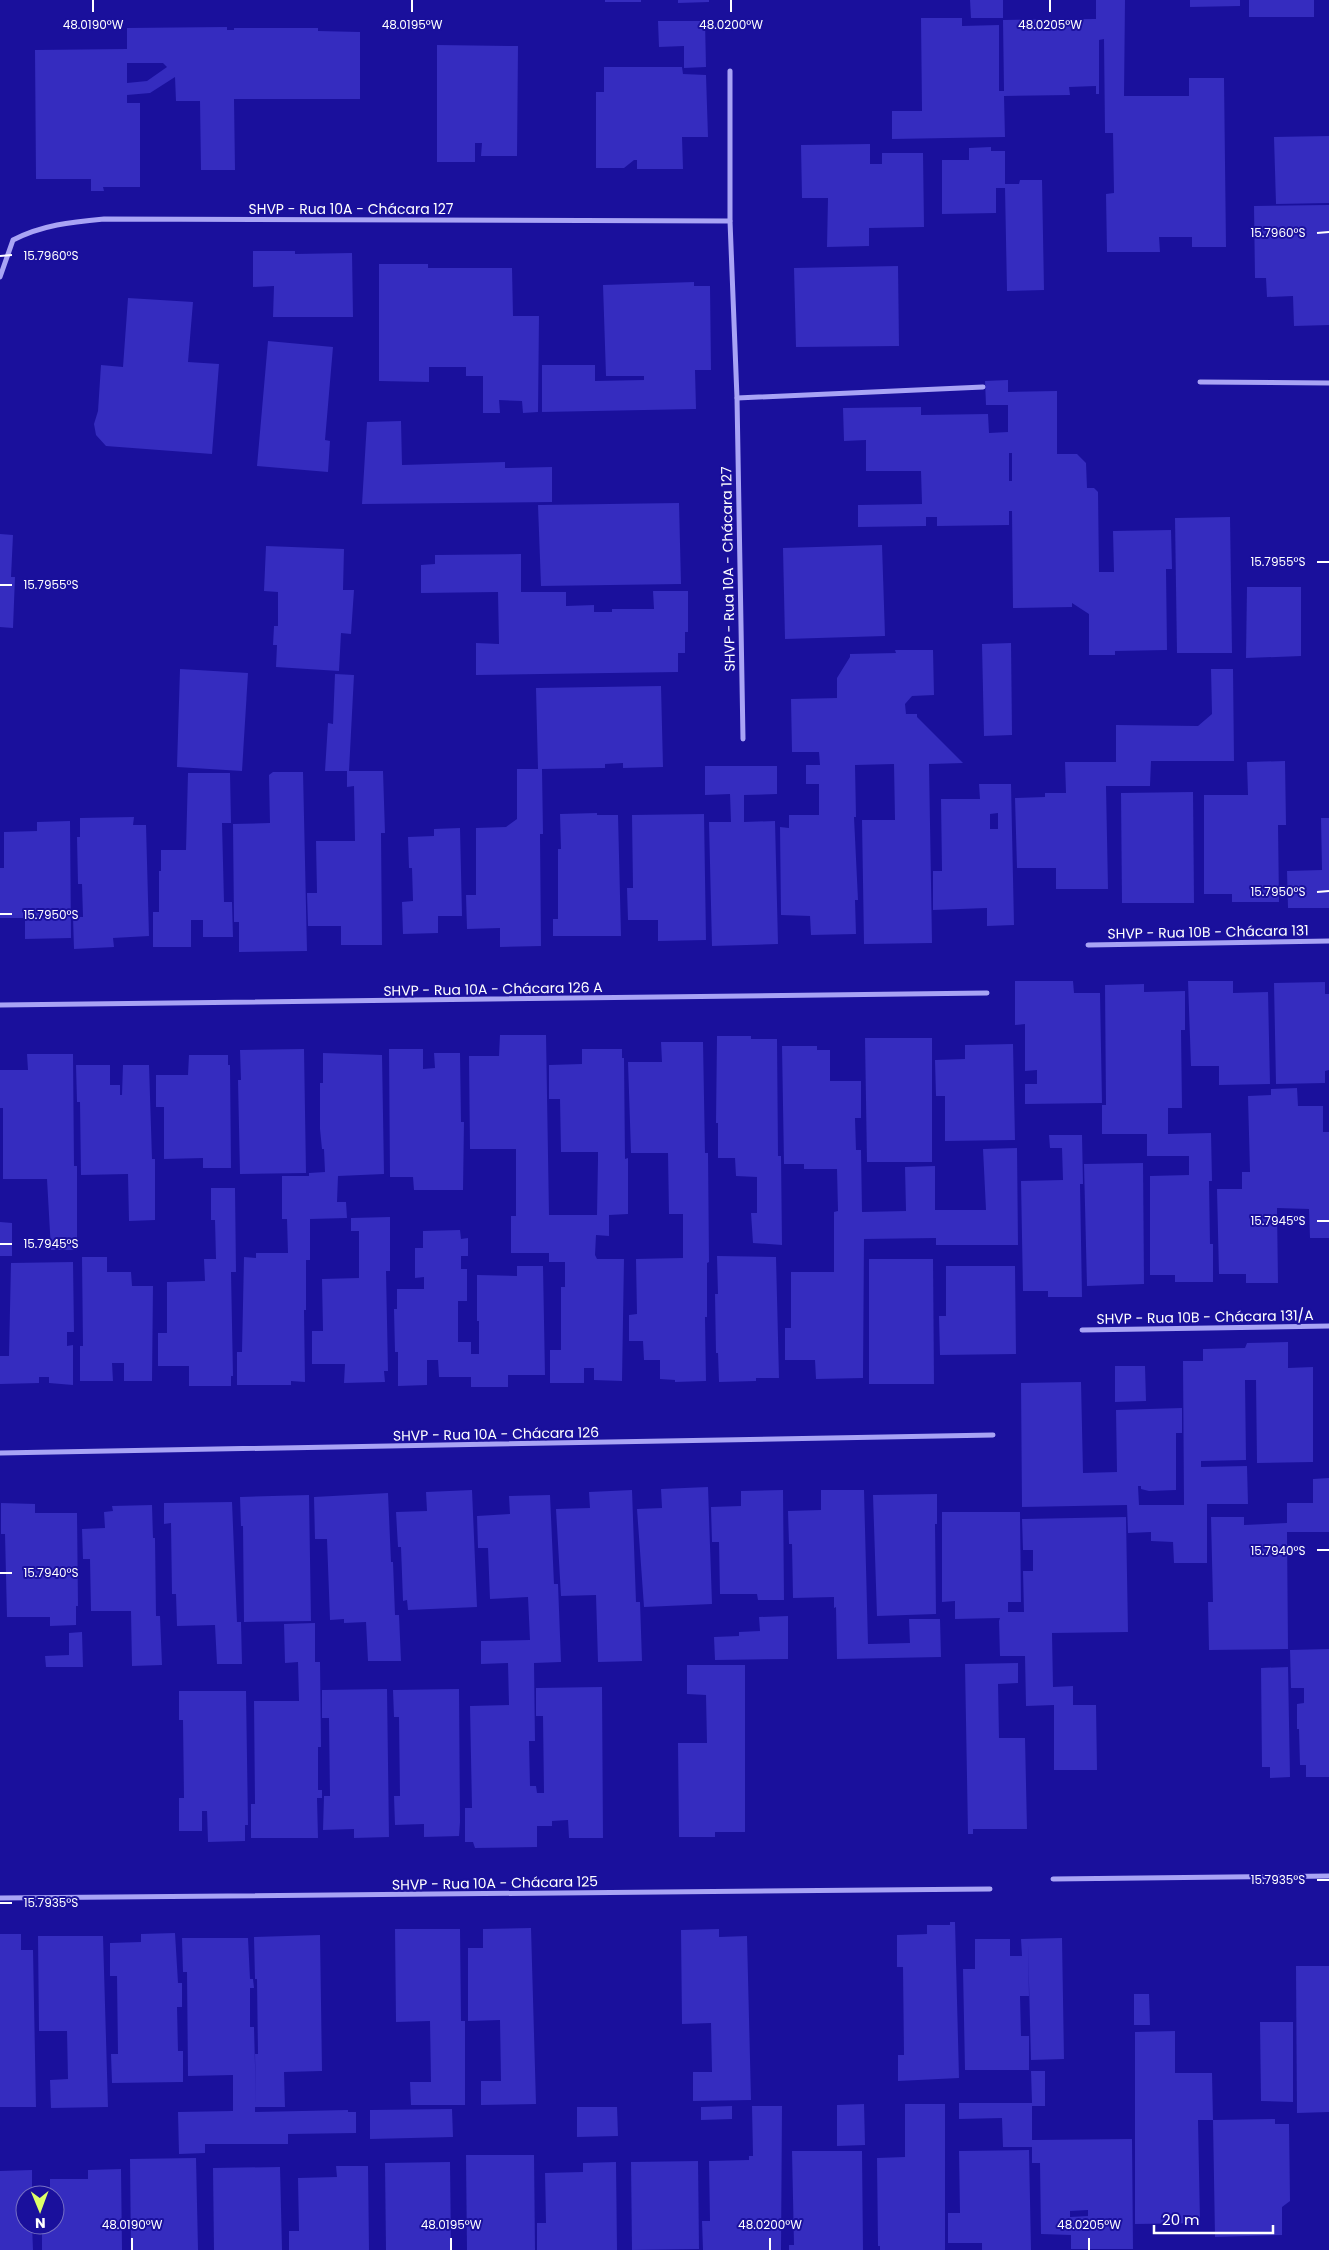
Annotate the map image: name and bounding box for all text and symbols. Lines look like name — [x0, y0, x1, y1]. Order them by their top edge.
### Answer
text: 48.0190°W — [63, 16, 124, 33]
text: 48.0195°W — [382, 16, 443, 33]
text: 48.0200°W — [699, 16, 763, 33]
text: 48.0205°W — [1018, 16, 1082, 33]
street label: SHVP - Rua 10A - Chácara 127 — [248, 199, 454, 219]
text: 15.7960°S — [1250, 224, 1306, 241]
text: 15.7960°S — [23, 247, 79, 264]
street label: SHVP - Rua 10A - Chácara 127 — [716, 466, 740, 672]
text: 15.7955°S — [1250, 553, 1306, 570]
text: 15.7955°S — [23, 576, 79, 593]
text: 15.7950°S — [1250, 883, 1306, 900]
text: 15.7950°S — [23, 906, 79, 923]
street label: SHVP - Rua 10B - Chácara 131 — [1107, 920, 1309, 944]
street label: SHVP - Rua 10A - Chácara 126 A — [383, 977, 603, 1001]
text: 15.7945°S — [1250, 1212, 1306, 1229]
text: 15.7945°S — [23, 1235, 79, 1252]
street label: SHVP - Rua 10B - Chácara 131/A — [1096, 1305, 1314, 1329]
street label: SHVP - Rua 10A - Chácara 126 — [393, 1422, 599, 1446]
text: 15.7940°S — [1250, 1542, 1306, 1559]
text: 15.7940°S — [23, 1564, 79, 1581]
street label: SHVP - Rua 10A - Chácara 125 — [392, 1871, 598, 1895]
text: 15.7935°S — [1251, 1871, 1305, 1888]
text: 15.7935°S — [24, 1894, 78, 1911]
north arrow — [15, 2185, 65, 2235]
scale bar — [1154, 2202, 1273, 2234]
text: 20 m — [1162, 2209, 1200, 2230]
text: N — [35, 2213, 46, 2233]
text: 48.0190°W — [102, 2216, 163, 2233]
text: 48.0195°W — [421, 2216, 482, 2233]
text: 48.0200°W — [738, 2216, 802, 2233]
text: 48.0205°W — [1057, 2216, 1121, 2233]

